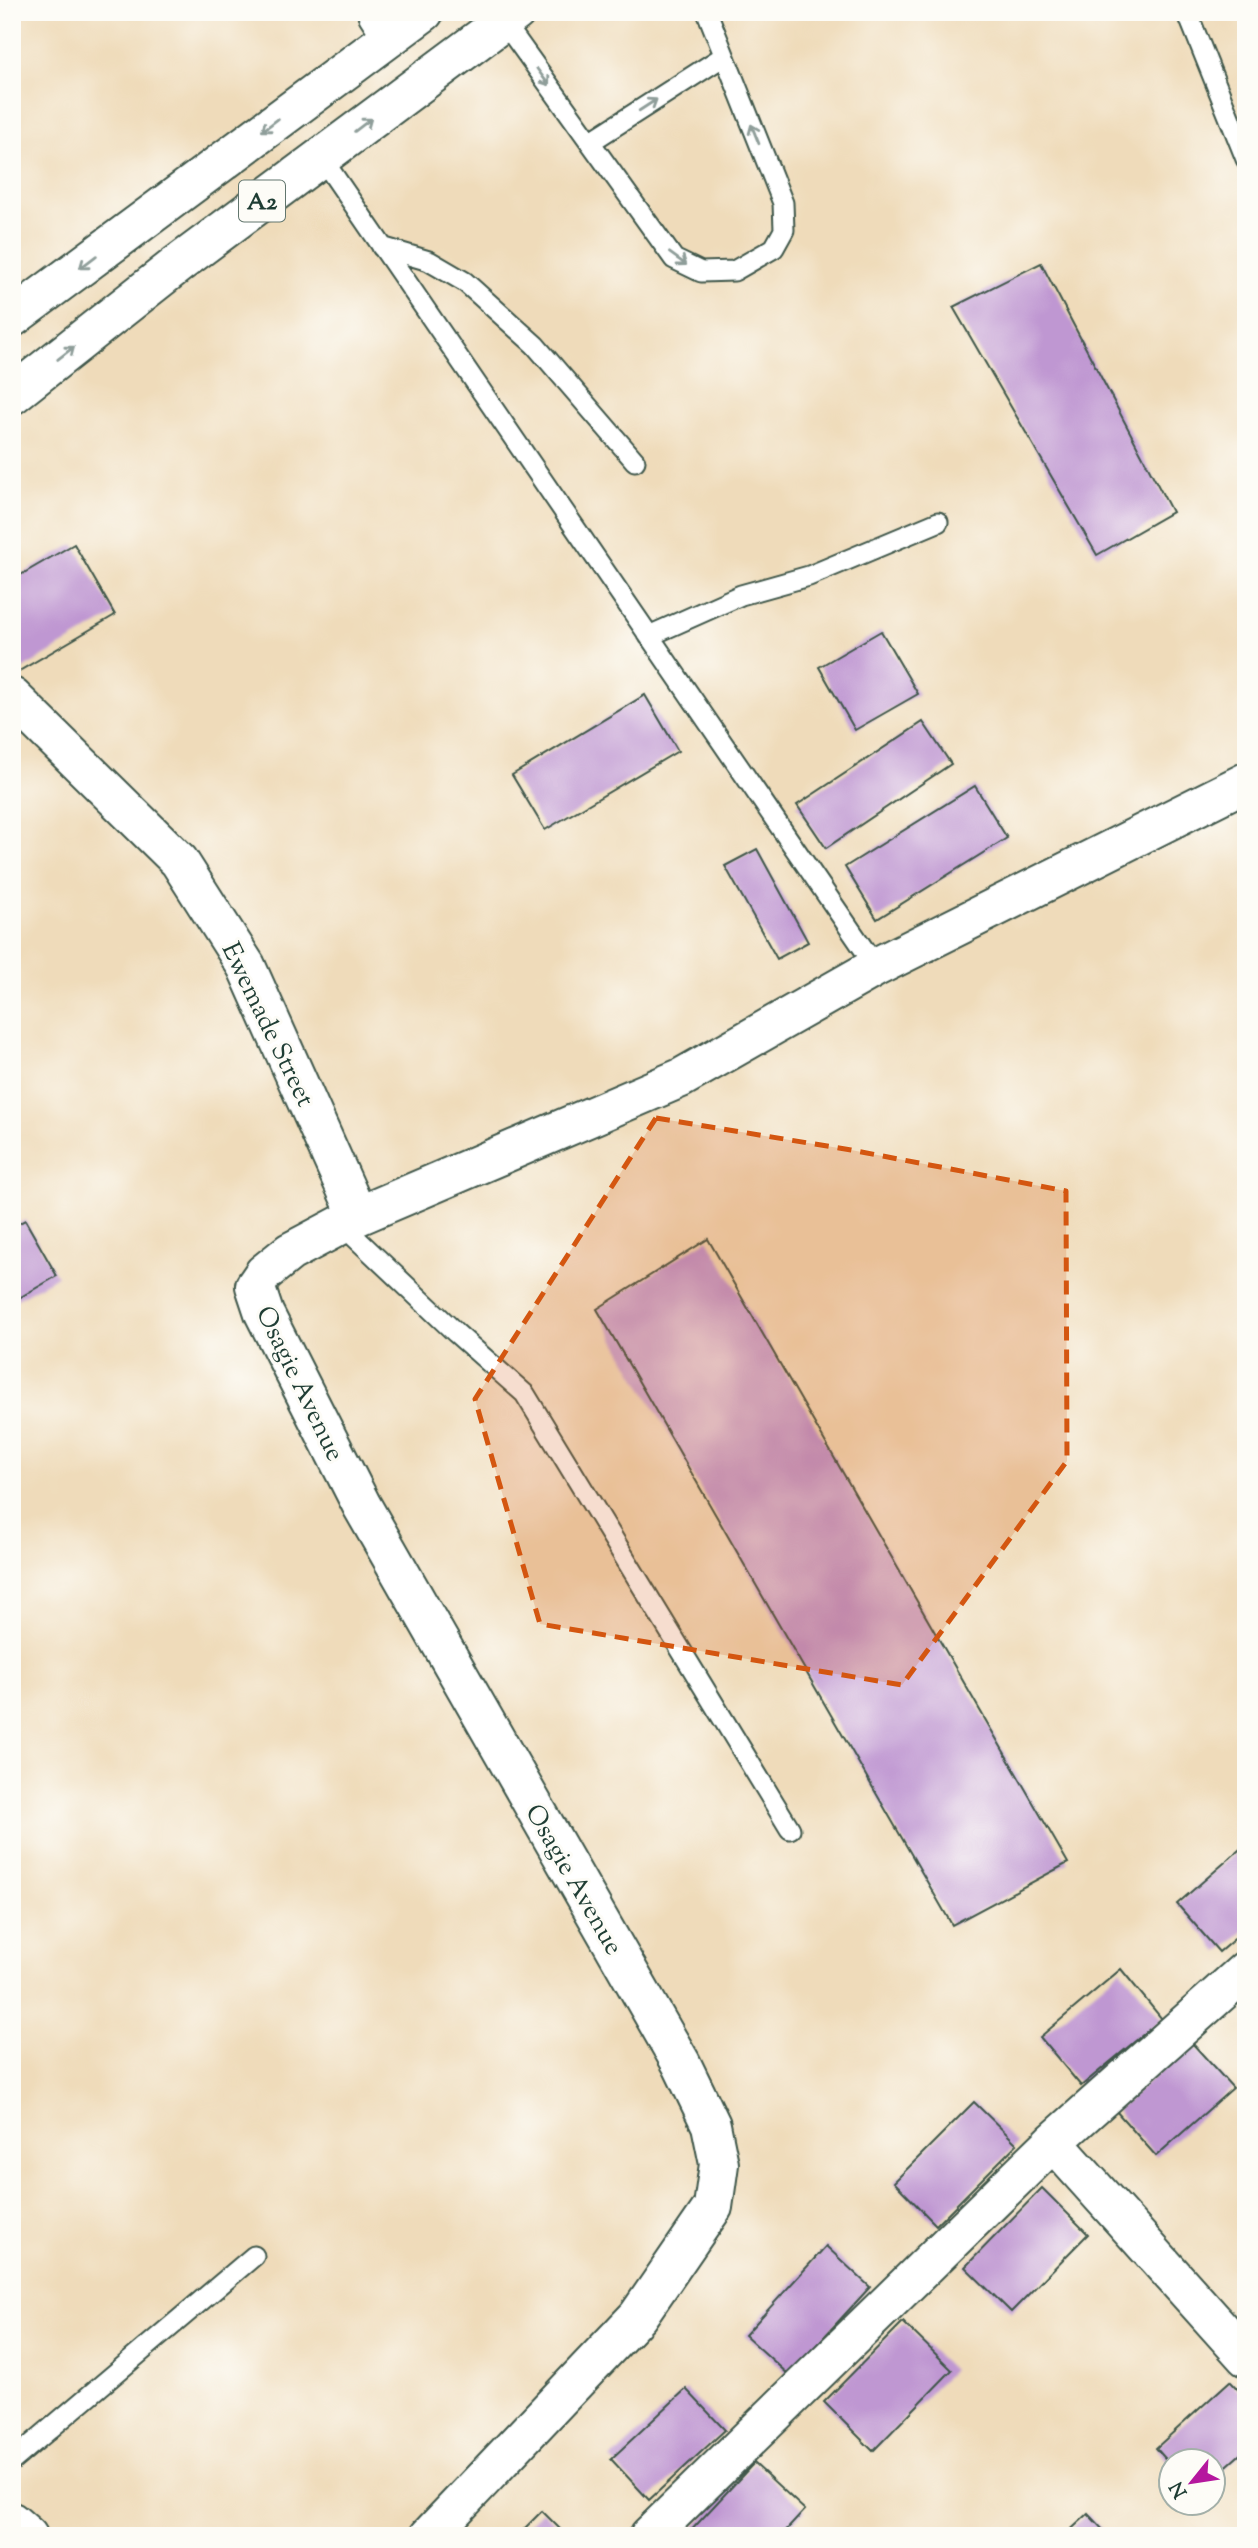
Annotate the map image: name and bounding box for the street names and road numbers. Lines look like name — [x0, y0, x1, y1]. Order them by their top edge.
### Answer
road number: A2 — [239, 181, 285, 222]
street label: Ewemade Street — [211, 937, 323, 1114]
street label: Osagie Avenue — [245, 1300, 352, 1468]
street label: Osagie Avenue — [515, 1798, 631, 1962]

